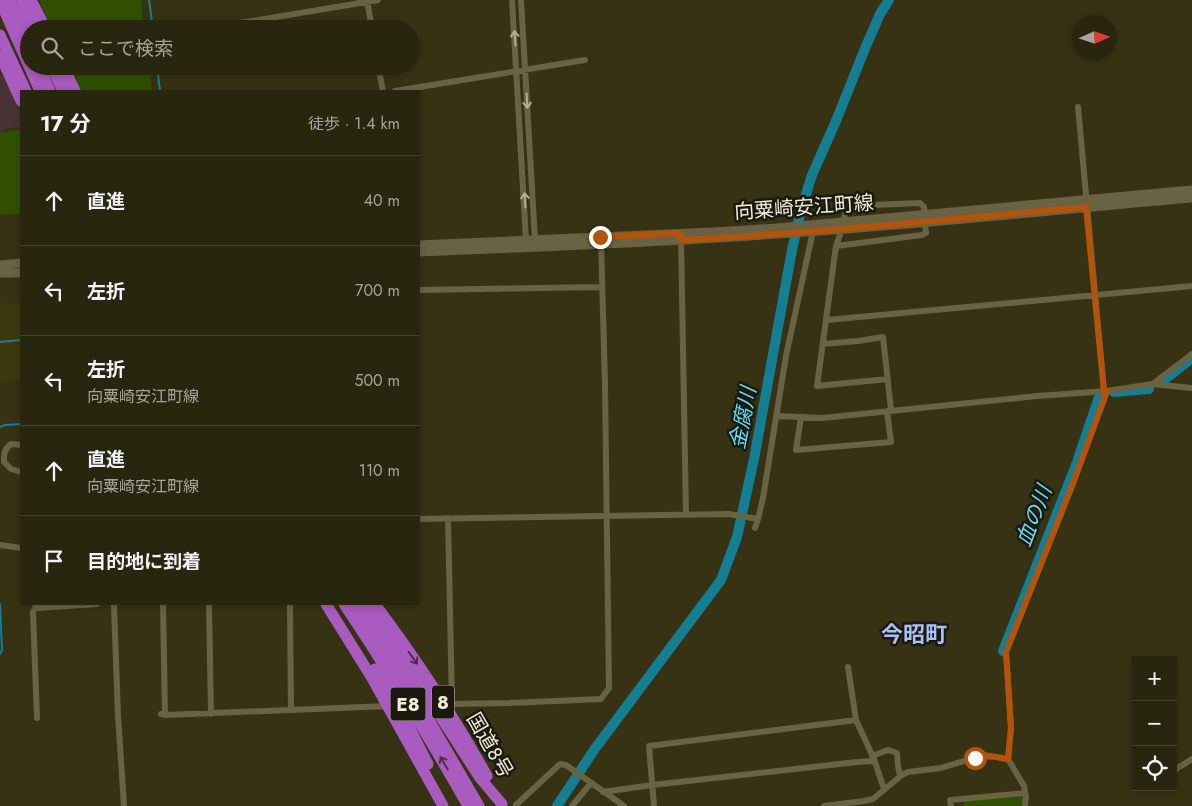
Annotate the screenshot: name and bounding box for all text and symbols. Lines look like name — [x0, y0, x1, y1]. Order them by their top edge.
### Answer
north arrow — [1072, 15, 1117, 60]
search box — [20, 20, 420, 75]
one-way arrow — [510, 30, 520, 46]
icon: search — [38, 34, 66, 62]
text: ここで検索 — [78, 35, 173, 62]
one-way arrow — [523, 93, 532, 109]
text: 17 分 — [40, 109, 91, 139]
text: 徒歩 · 1.4 km — [308, 112, 400, 135]
icon: ahead — [40, 187, 68, 215]
text: 直進 — [87, 188, 125, 215]
street label: 向粟崎安江町線 — [733, 188, 875, 227]
text: 40 m — [364, 189, 400, 212]
one-way arrow — [520, 192, 529, 208]
route end — [589, 226, 612, 249]
icon: left — [40, 277, 68, 305]
text: 左折 — [87, 278, 125, 305]
text: 700 m — [355, 279, 400, 302]
text: 左折 — [87, 356, 125, 383]
icon: left — [40, 367, 68, 395]
text: 500 m — [354, 369, 400, 392]
water label: 金腐川 — [722, 382, 764, 452]
text: 向粟崎安江町線 — [87, 385, 199, 408]
text: 直進 — [87, 446, 125, 473]
icon: ahead — [40, 457, 68, 485]
text: 110 m — [359, 459, 400, 482]
text: 向粟崎安江町線 — [87, 475, 199, 498]
water label: 血の川 — [1009, 479, 1060, 551]
icon: arrive — [40, 547, 68, 575]
text: 目的地に到着 — [87, 548, 201, 575]
district label: 今昭町 — [881, 618, 947, 650]
one-way arrow — [408, 650, 418, 664]
map controls — [1132, 656, 1177, 791]
button: + — [1132, 656, 1177, 701]
road number: 8 — [432, 686, 454, 719]
road number: E8 — [390, 688, 426, 721]
button: − — [1132, 701, 1177, 746]
street label: 国道8号 — [459, 707, 520, 783]
button: locate — [1132, 746, 1177, 791]
route start — [964, 747, 987, 770]
one-way arrow — [439, 756, 449, 771]

